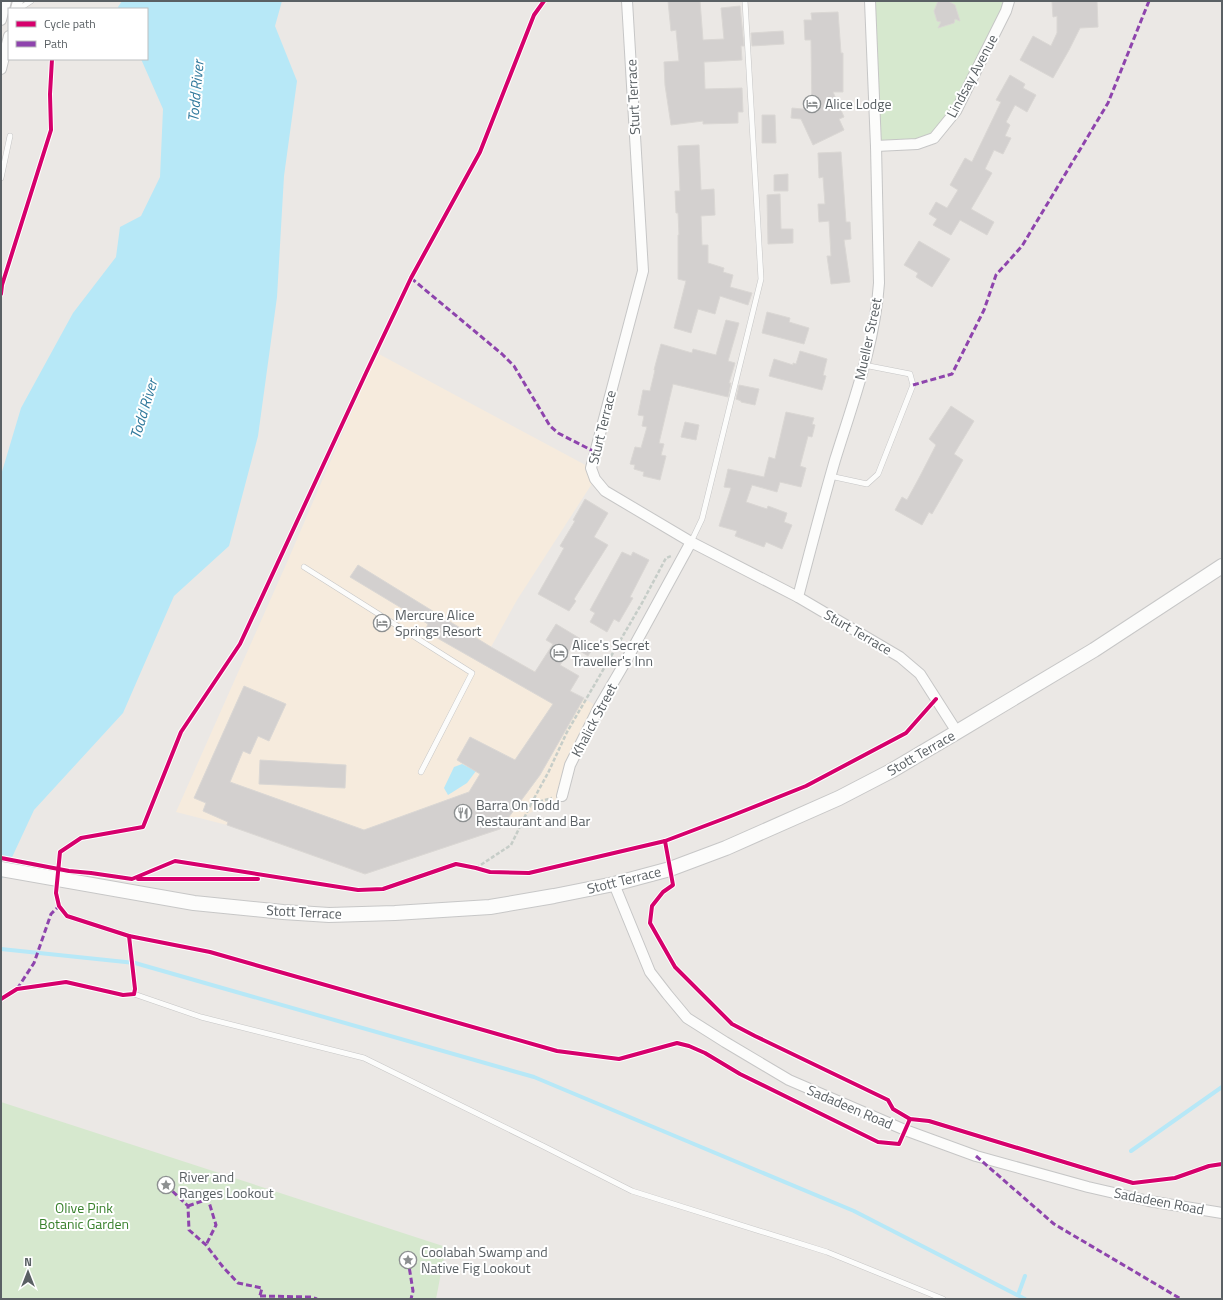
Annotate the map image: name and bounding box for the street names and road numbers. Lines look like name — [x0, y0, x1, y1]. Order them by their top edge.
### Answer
street label: Lindsay Avenue — [941, 30, 1002, 121]
street label: Sturt Terrace — [620, 59, 645, 135]
street label: Mueller Street — [849, 296, 887, 382]
street label: Sturt Terrace — [582, 388, 621, 466]
street label: Sturt Terrace — [820, 604, 896, 660]
street label: Khalick Street — [565, 679, 622, 760]
street label: Stott Terrace — [883, 725, 959, 781]
street label: Stott Terrace — [585, 860, 663, 899]
street label: Stott Terrace — [266, 899, 342, 924]
street label: Sadadeen Road — [804, 1079, 896, 1134]
street label: Sadadeen Road — [1112, 1181, 1206, 1220]

